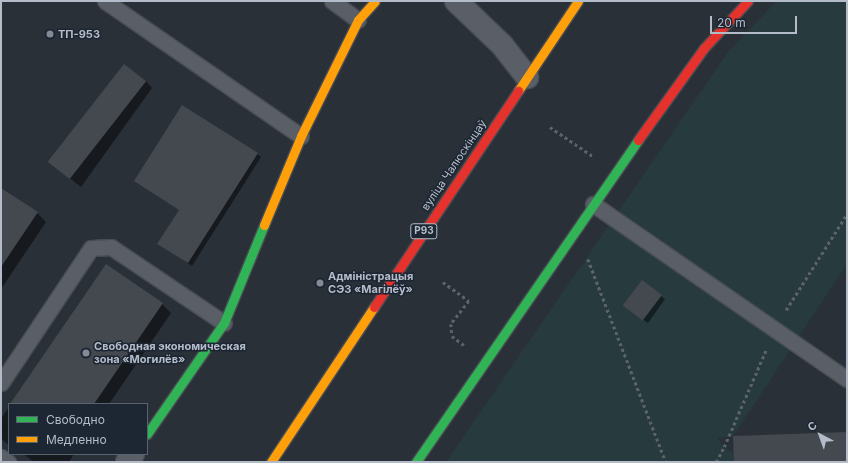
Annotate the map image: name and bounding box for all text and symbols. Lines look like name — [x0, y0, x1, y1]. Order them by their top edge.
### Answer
scale bar — [712, 8, 799, 34]
text: 20 m — [717, 15, 746, 30]
place label: ТП-953 — [58, 27, 100, 41]
marker: ТП-953 — [45, 29, 55, 39]
street label: вуліца Чалюскінцаў — [419, 117, 489, 213]
road number: Р93 — [410, 223, 438, 239]
place label: Адміністрацыя СЭЗ «Магілёў» — [328, 270, 413, 296]
marker: Адміністрацыя СЭЗ «Магілёў» — [315, 278, 325, 288]
place label: Свободная экономическая зона «Могилёв» — [94, 340, 246, 366]
marker: Свободная экономическая зона «Могилёв» — [81, 348, 91, 358]
legend — [8, 403, 148, 455]
text: Свободно — [46, 412, 105, 427]
north arrow — [800, 415, 840, 455]
text: С — [804, 418, 820, 434]
text: Медленно — [46, 432, 107, 447]

